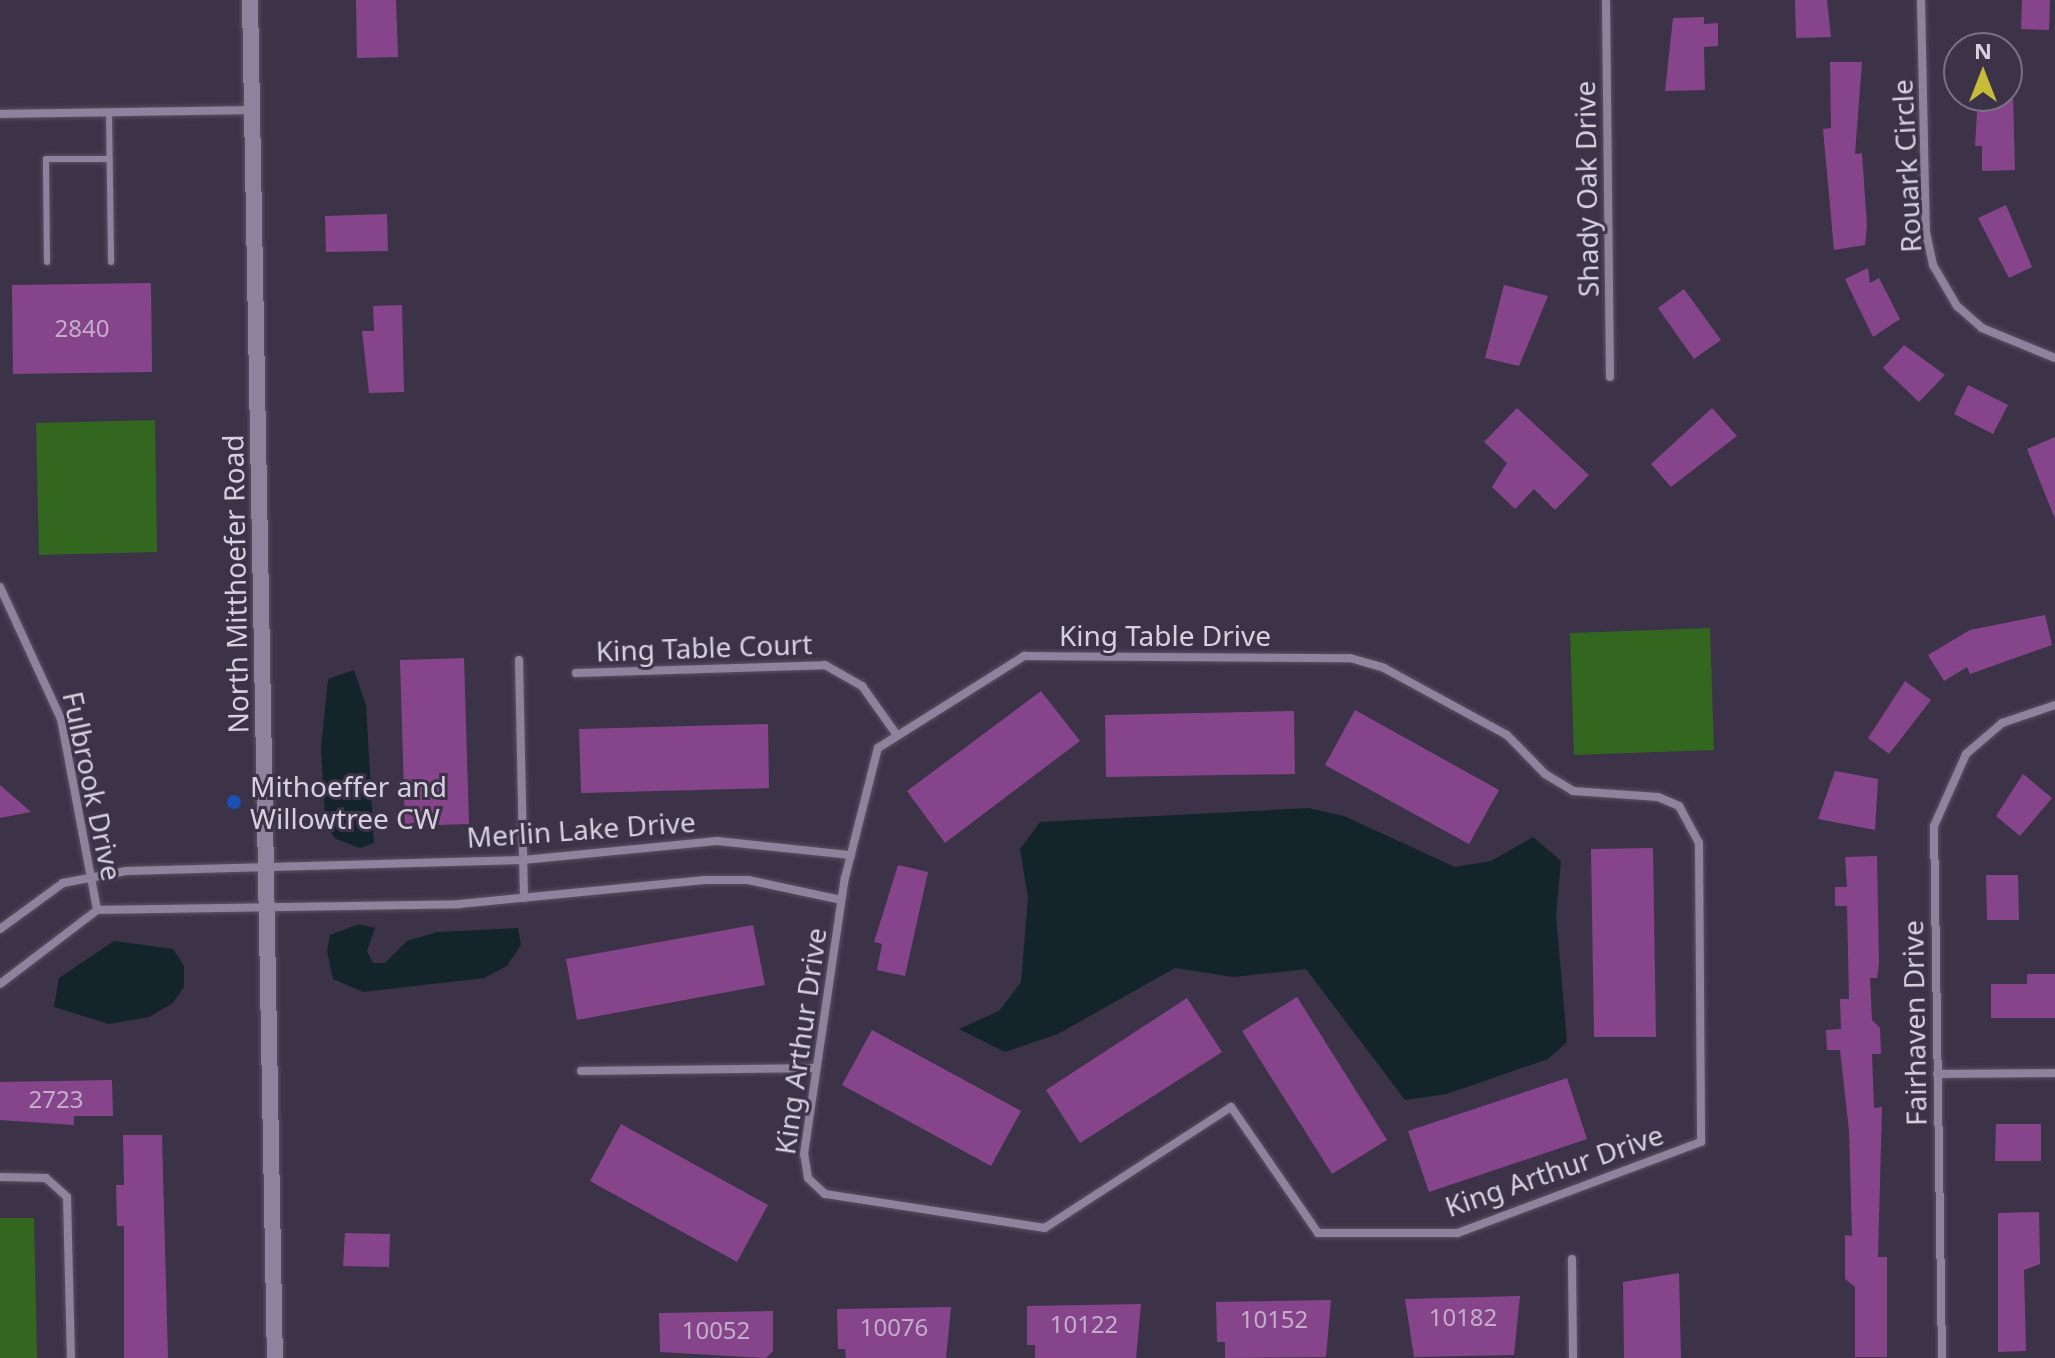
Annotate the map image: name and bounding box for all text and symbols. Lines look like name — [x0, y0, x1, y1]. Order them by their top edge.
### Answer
north arrow — [1943, 32, 2023, 112]
text: N — [1974, 35, 1992, 65]
street label: Rouark Circle — [1885, 78, 1927, 254]
street label: Shady Oak Drive — [1567, 81, 1605, 297]
house number: 2840 — [55, 314, 109, 342]
street label: North Mitthoefer Road — [216, 434, 254, 734]
street label: King Table Drive — [1059, 618, 1271, 652]
street label: King Table Court — [595, 626, 813, 668]
street label: Fulbrook Drive — [57, 688, 129, 884]
place label: Mithoeffer and Willowtree CW — [250, 769, 447, 835]
marker: Mithoeffer and Willowtree CW — [225, 793, 243, 811]
street label: Merlin Lake Drive — [465, 804, 697, 854]
street label: Fairhaven Drive — [1895, 920, 1933, 1126]
street label: King Arthur Drive — [767, 925, 833, 1157]
house number: 2723 — [29, 1085, 83, 1113]
street label: King Arthur Drive — [1440, 1117, 1668, 1223]
house number: 10182 — [1429, 1303, 1497, 1331]
house number: 10152 — [1240, 1305, 1308, 1333]
house number: 10122 — [1050, 1310, 1118, 1338]
house number: 10076 — [860, 1313, 928, 1341]
house number: 10052 — [682, 1316, 750, 1344]

